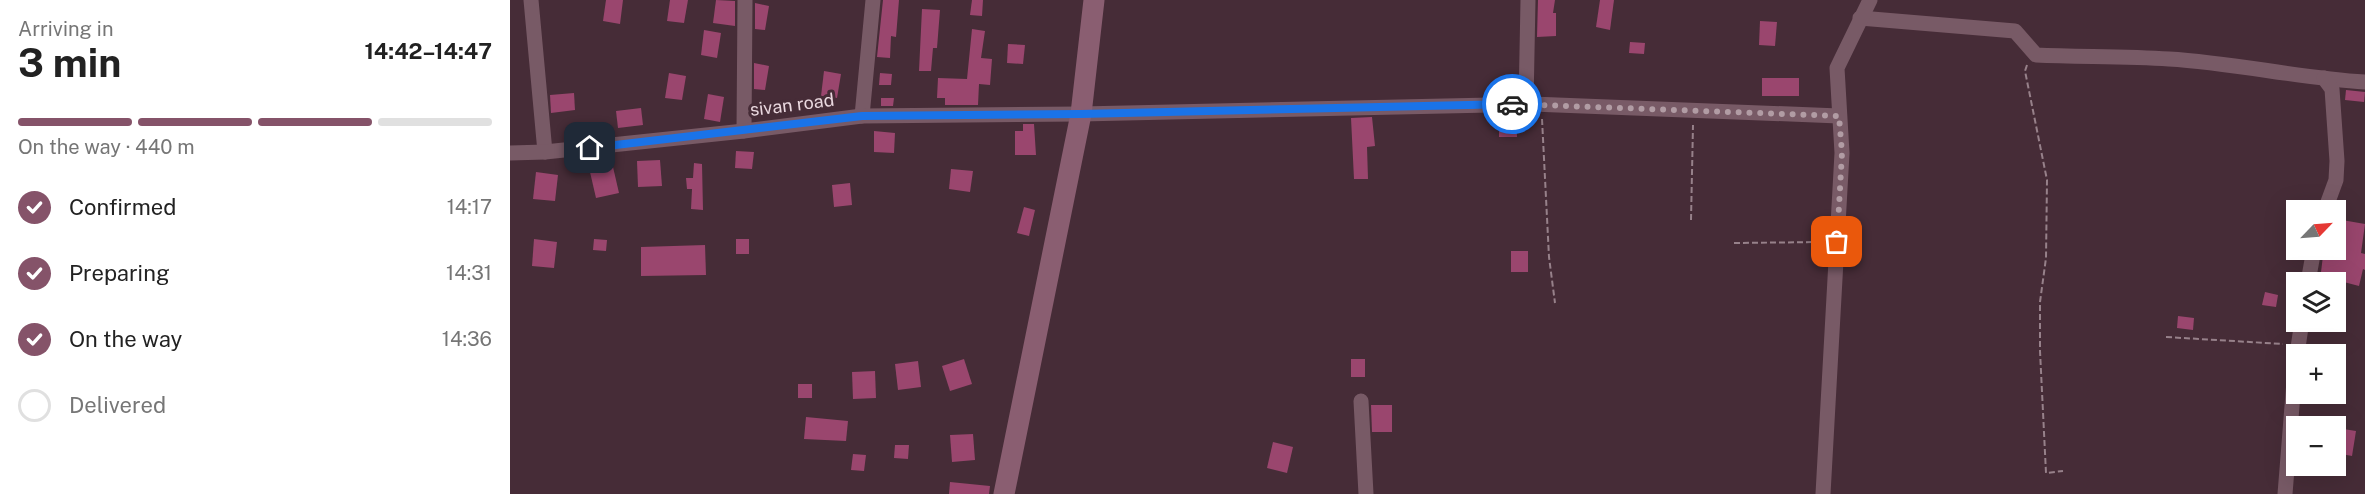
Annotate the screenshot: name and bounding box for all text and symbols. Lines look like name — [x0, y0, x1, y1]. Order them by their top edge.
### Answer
text: Arriving in — [18, 17, 113, 41]
text: 14:42–14:47 — [364, 38, 492, 64]
text: 3 min — [18, 40, 121, 86]
courier — [1482, 74, 1542, 134]
icon: car — [1496, 88, 1529, 121]
street label: sivan road — [749, 89, 835, 120]
pin — [564, 122, 615, 173]
icon: home — [573, 131, 606, 164]
text: On the way · 440 m — [18, 135, 195, 159]
icon: check — [18, 191, 51, 224]
text: Confirmed — [69, 194, 176, 220]
text: 14:17 — [447, 195, 492, 219]
north arrow — [2286, 200, 2346, 260]
map controls — [2286, 200, 2346, 476]
pin — [1811, 216, 1862, 267]
icon: bag — [1820, 225, 1853, 258]
icon: check — [18, 257, 51, 290]
text: Preparing — [69, 260, 170, 286]
text: 14:31 — [446, 261, 492, 285]
button: layers — [2286, 272, 2346, 332]
icon: check — [18, 323, 51, 356]
text: On the way — [69, 326, 182, 352]
text: 14:36 — [442, 327, 492, 351]
button: + — [2286, 344, 2346, 404]
text: Delivered — [69, 392, 166, 418]
button: − — [2286, 416, 2346, 476]

